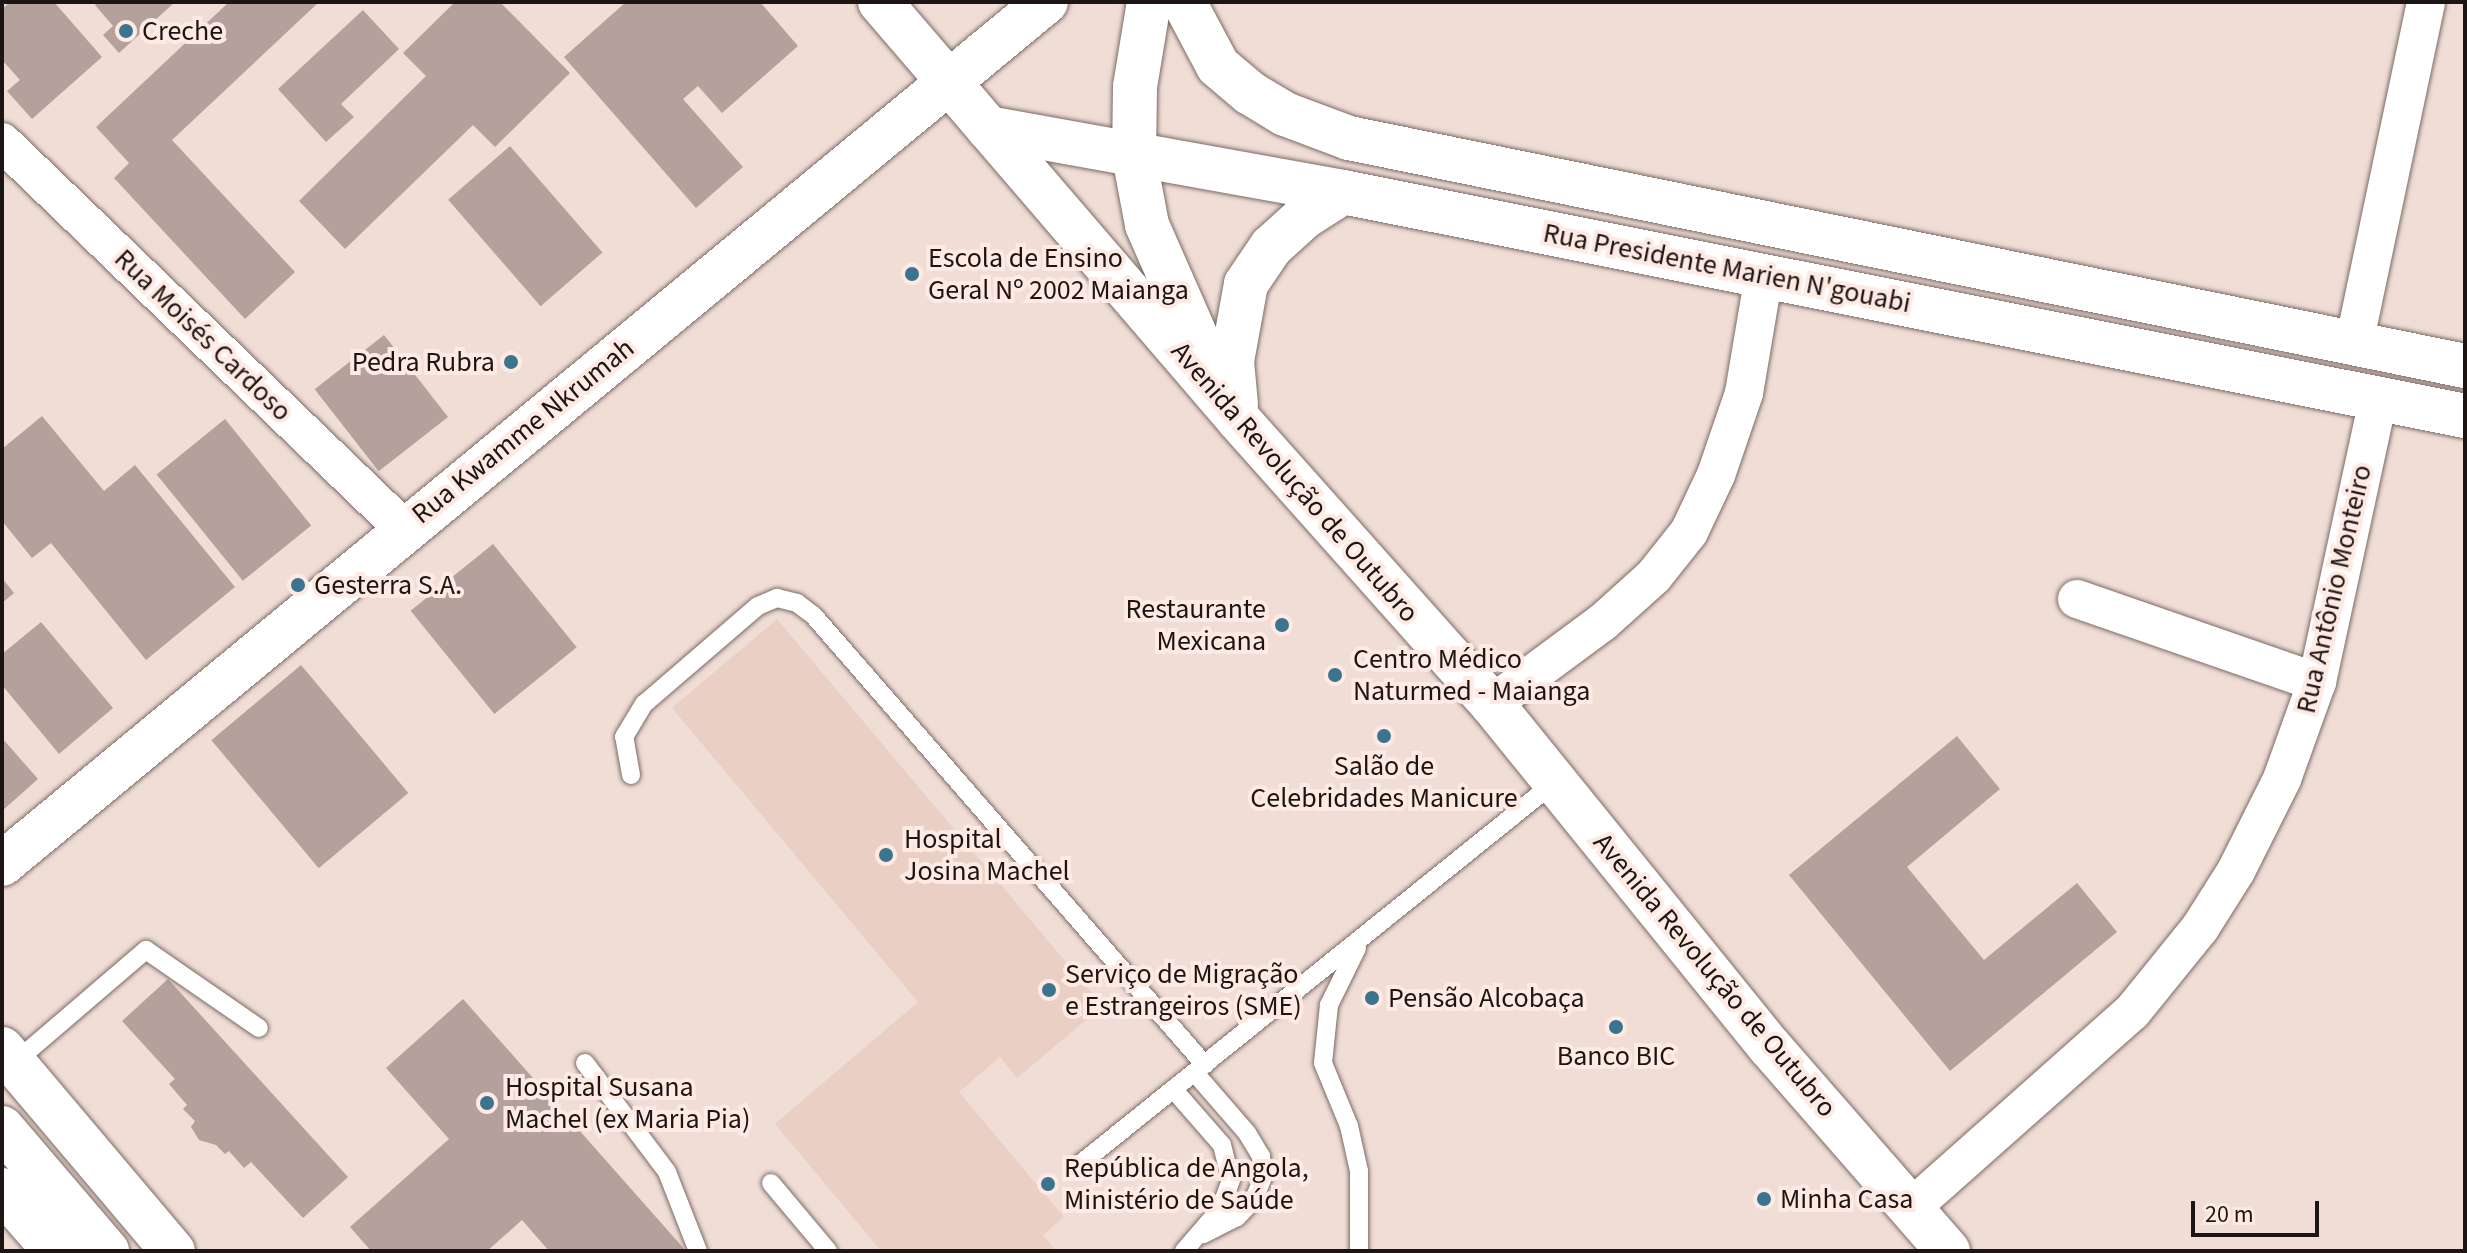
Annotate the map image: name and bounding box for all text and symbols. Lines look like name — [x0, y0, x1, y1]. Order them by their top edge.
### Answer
place label: Creche — [142, 14, 223, 48]
marker: Creche — [117, 22, 135, 40]
street label: Rua Presidente Marien N'gouabi — [1540, 216, 1914, 320]
place label: Escola de Ensino Geral Nº 2002 Maianga — [928, 241, 1189, 307]
street label: Rua Moisés Cardoso — [107, 242, 299, 428]
marker: Escola de Ensino Geral Nº 2002 Maianga — [903, 265, 921, 283]
street label: Rua Kwamme Nkrumah — [405, 331, 641, 531]
street label: Avenida Revolução de Outubro — [1164, 335, 1426, 629]
place label: Pedra Rubra — [352, 345, 495, 379]
marker: Pedra Rubra — [502, 353, 520, 371]
street label: Rua Antônio Monteiro — [2289, 462, 2379, 716]
place label: Gesterra S.A. — [314, 568, 462, 602]
marker: Gesterra S.A. — [289, 576, 307, 594]
place label: Restaurante Mexicana — [1126, 592, 1266, 658]
marker: Restaurante Mexicana — [1273, 616, 1291, 634]
place label: Centro Médico Naturmed - Maianga — [1353, 642, 1590, 708]
marker: Centro Médico Naturmed - Maianga — [1324, 664, 1346, 686]
marker: Salão de Celebridades Manicure — [1375, 727, 1393, 745]
place label: Salão de Celebridades Manicure — [1250, 749, 1518, 815]
place label: Hospital Josina Machel — [904, 822, 1070, 888]
street label: Avenida Revolução de Outubro — [1586, 826, 1844, 1124]
marker: Hospital Josina Machel — [875, 844, 897, 866]
place label: Serviço de Migração e Estrangeiros (SME) — [1065, 957, 1302, 1023]
marker: Serviço de Migração e Estrangeiros (SME) — [1040, 981, 1058, 999]
place label: Pensão Alcobaça — [1388, 981, 1585, 1015]
marker: Pensão Alcobaça — [1363, 989, 1381, 1007]
marker: Banco BIC — [1607, 1018, 1625, 1036]
place label: Banco BIC — [1557, 1039, 1675, 1073]
place label: Hospital Susana Machel (ex Maria Pia) — [505, 1070, 750, 1136]
marker: Hospital Susana Machel (ex Maria Pia) — [476, 1092, 498, 1114]
place label: República de Angola, Ministério de Saúde — [1064, 1151, 1309, 1217]
marker: República de Angola, Ministério de Saúde — [1039, 1175, 1057, 1193]
place label: Minha Casa — [1780, 1182, 1913, 1216]
scale bar — [2195, 1185, 2323, 1235]
marker: Minha Casa — [1755, 1190, 1773, 1208]
text: 20 m — [2205, 1197, 2254, 1232]

